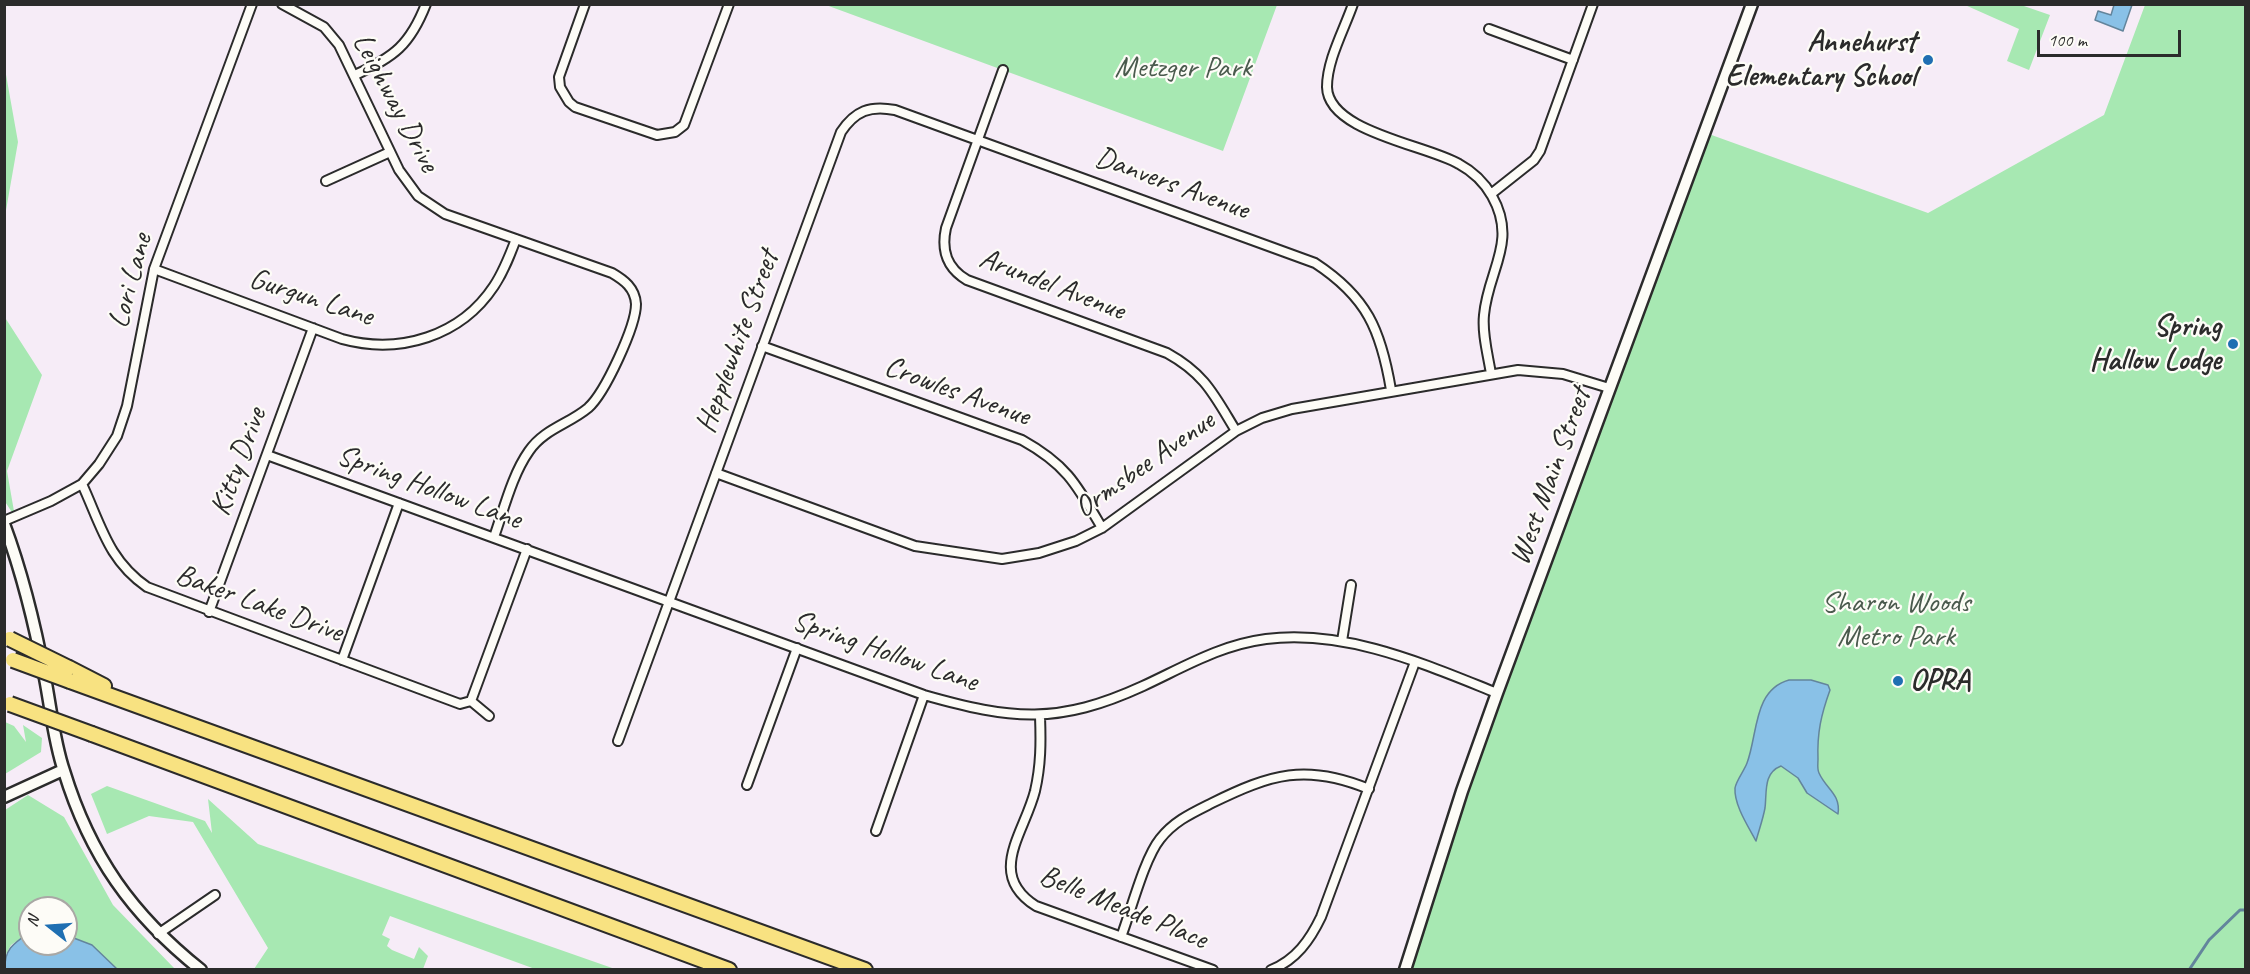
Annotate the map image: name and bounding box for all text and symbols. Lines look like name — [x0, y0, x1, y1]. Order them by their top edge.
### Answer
scale bar — [2040, 18, 2184, 56]
place label: Annehurst Elementary School — [1726, 25, 1916, 96]
street label: Leighway Drive — [344, 28, 446, 178]
text: 100 m — [2048, 29, 2087, 51]
park label: Metzger Park — [1115, 50, 1251, 86]
marker: Annehurst Elementary School — [1921, 53, 1935, 67]
street label: Danvers Avenue — [1090, 140, 1254, 228]
street label: Lori Lane — [101, 230, 161, 332]
street label: Arundel Avenue — [974, 241, 1130, 329]
street label: Hepplewhite Street — [688, 246, 788, 438]
street label: Gurgun Lane — [244, 261, 378, 335]
place label: Spring Hallow Lodge — [2089, 309, 2221, 380]
marker: Spring Hallow Lodge — [2226, 337, 2240, 351]
street label: Crowles Avenue — [879, 349, 1035, 435]
street label: West Main Street — [1502, 384, 1600, 570]
street label: Kitty Drive — [203, 403, 275, 521]
street label: Ormsbee Avenue — [1068, 404, 1222, 526]
street label: Spring Hollow Lane — [332, 438, 526, 538]
street label: Baker Lake Drive — [171, 557, 347, 651]
park label: Sharon Woods Metro Park — [1821, 585, 1971, 656]
street label: Spring Hollow Lane — [787, 603, 983, 701]
place label: OPRA — [1910, 663, 1969, 699]
marker: OPRA — [1891, 674, 1905, 688]
street label: Belle Meade Place — [1034, 858, 1212, 958]
north arrow — [18, 896, 78, 956]
text: N — [22, 914, 44, 929]

